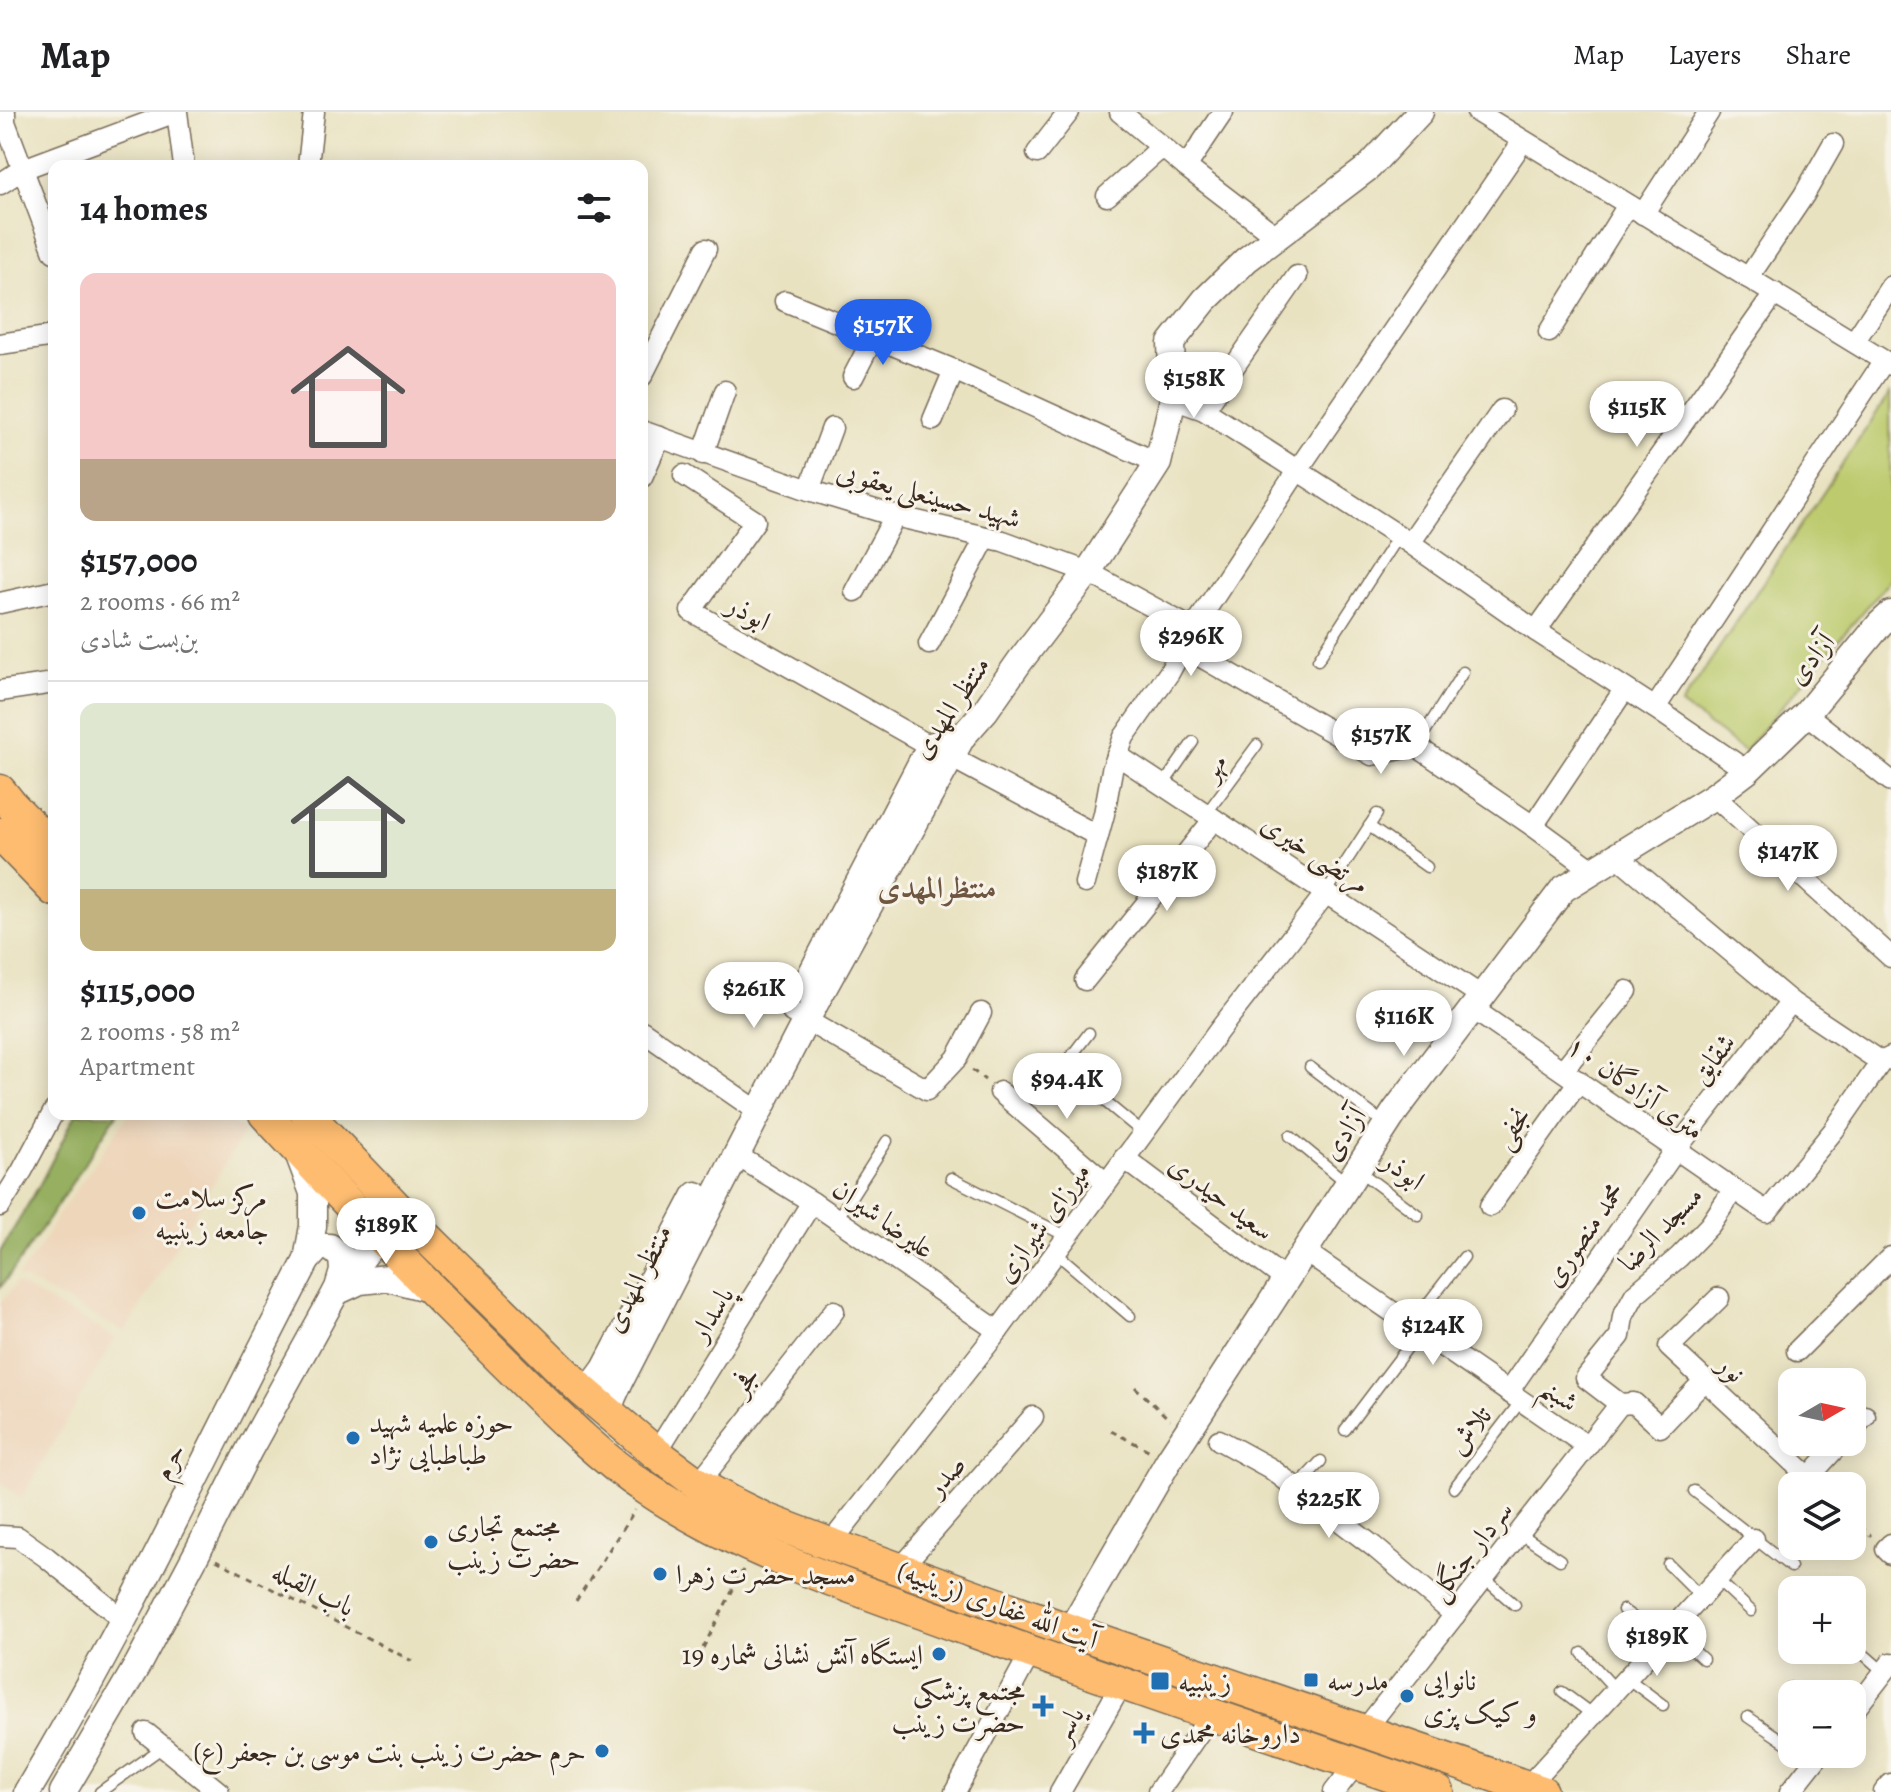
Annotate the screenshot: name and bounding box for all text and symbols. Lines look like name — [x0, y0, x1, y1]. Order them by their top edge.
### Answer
text: Map — [40, 29, 110, 81]
text: Map — [1573, 36, 1624, 74]
text: Layers — [1668, 36, 1741, 74]
text: Share — [1785, 36, 1851, 74]
text: 14 homes — [80, 185, 208, 232]
icon: filters — [572, 186, 616, 230]
pin: $157K — [827, 299, 939, 367]
text: $157K — [853, 307, 913, 342]
icon: home — [276, 325, 420, 469]
pin: $158K — [1138, 352, 1250, 420]
text: $158K — [1163, 360, 1225, 395]
pin: $115K — [1581, 381, 1693, 449]
text: $115K — [1608, 389, 1666, 424]
street label: شهید حسینعلی یعقوبی — [832, 452, 1025, 539]
text: $157,000 — [80, 537, 198, 584]
text: 2 rooms · 66 m² — [80, 584, 240, 619]
street label: ابوذر — [717, 584, 777, 640]
pin: $296K — [1135, 610, 1247, 678]
text: $296K — [1158, 618, 1224, 653]
text: بن‌بست شادی — [80, 622, 198, 657]
street label: آزادی — [1778, 622, 1845, 693]
street label: منتظر المهدی — [902, 649, 999, 767]
pin: $157K — [1325, 708, 1437, 776]
text: $157K — [1351, 716, 1411, 751]
street label: مهر — [1189, 745, 1236, 790]
icon: home — [276, 755, 420, 899]
street label: مرتضی خیری — [1254, 805, 1377, 903]
pin: $147K — [1732, 825, 1844, 893]
text: $147K — [1757, 833, 1819, 868]
pin: $187K — [1111, 845, 1223, 913]
text: $187K — [1136, 853, 1198, 888]
district label: منتظرالمهدی — [877, 868, 997, 908]
pin: $261K — [698, 962, 810, 1030]
text: $115,000 — [80, 967, 195, 1014]
text: $261K — [722, 970, 786, 1005]
pin: $116K — [1348, 990, 1460, 1058]
text: $116K — [1374, 998, 1434, 1033]
text: 2 rooms · 58 m² — [80, 1014, 240, 1049]
street label: شقایق — [1681, 1025, 1745, 1092]
street label: ۱۰ متری آزادگان — [1559, 1026, 1712, 1149]
text: Apartment — [80, 1049, 195, 1084]
pin: $94.4K — [1002, 1053, 1132, 1121]
text: $94.4K — [1031, 1061, 1103, 1096]
street label: آزادی — [1312, 1097, 1377, 1168]
street label: نجفی — [1484, 1099, 1541, 1157]
street label: ابوذر — [1372, 1140, 1433, 1199]
street label: سعید حیدری — [1161, 1146, 1282, 1250]
street label: میرزای شیرازی — [986, 1155, 1099, 1291]
street label: علیرضا شیران — [825, 1170, 942, 1268]
street label: محمد منصوری — [1534, 1175, 1634, 1294]
street label: مسجد الرضا — [1610, 1177, 1711, 1280]
place label: مرکز سلامت جامعه زینبیه — [155, 1179, 269, 1249]
pin: $189K — [330, 1198, 442, 1266]
marker: مرکز سلامت جامعه زینبیه — [130, 1204, 148, 1222]
text: $189K — [354, 1206, 418, 1241]
street label: منتظر المهدی — [594, 1218, 681, 1339]
street label: پاسدار — [679, 1277, 745, 1351]
pin: $124K — [1377, 1299, 1489, 1367]
text: $124K — [1401, 1307, 1465, 1342]
street label: نور — [1707, 1344, 1754, 1392]
street label: فجر — [719, 1358, 768, 1406]
street label: شبنم — [1528, 1368, 1586, 1428]
north arrow — [1778, 1368, 1866, 1456]
map controls — [1778, 1368, 1866, 1768]
street label: تلاش — [1439, 1398, 1501, 1463]
place label: حوزه علمیه شهید طباطبایی نژاد — [369, 1404, 514, 1474]
marker: حوزه علمیه شهید طباطبایی نژاد — [344, 1429, 362, 1447]
street label: حرم — [144, 1436, 199, 1489]
street label: صدر — [915, 1447, 974, 1507]
pin: $225K — [1273, 1472, 1385, 1540]
button: layers — [1778, 1472, 1866, 1560]
text: $225K — [1296, 1480, 1362, 1515]
street label: سردار جنگل — [1420, 1493, 1522, 1609]
place label: مجتمع تجاری حضرت زینب — [447, 1508, 580, 1578]
marker: مجتمع تجاری حضرت زینب — [422, 1533, 440, 1551]
street label: آیت الله غفاری (زینبیه) — [892, 1548, 1107, 1660]
street label: باب القبله — [266, 1552, 361, 1626]
place label: مسجد حضرت زهرا — [676, 1556, 856, 1594]
marker: مسجد حضرت زهرا — [651, 1565, 669, 1583]
button: + — [1778, 1576, 1866, 1664]
pin: $189K — [1601, 1610, 1713, 1678]
text: $189K — [1625, 1618, 1689, 1653]
place label: ایستگاه آتش نشانی شماره 19 — [682, 1636, 923, 1674]
marker: ایستگاه آتش نشانی شماره 19 — [930, 1645, 948, 1663]
place label: مدرسه — [1327, 1662, 1389, 1700]
place label: نانوایی و کیک پزی — [1423, 1662, 1537, 1732]
place label: زینبیه — [1178, 1663, 1231, 1701]
marker: زینبیه — [1149, 1670, 1171, 1692]
marker: مدرسه — [1302, 1671, 1320, 1689]
place label: مجتمع پزشکی حضرت زینب — [892, 1672, 1025, 1742]
button: − — [1778, 1680, 1866, 1768]
marker: نانوایی و کیک پزی — [1398, 1687, 1416, 1705]
marker: مجتمع پزشکی حضرت زینب — [1032, 1695, 1054, 1717]
street label: یاسر — [1041, 1698, 1094, 1753]
place label: داروخانه محمدی — [1160, 1715, 1301, 1753]
marker: داروخانه محمدی — [1135, 1724, 1153, 1742]
place label: حرم حضرت زینب بنت موسی بن جعفر (ع) — [193, 1733, 586, 1776]
marker: حرم حضرت زینب بنت موسی بن جعفر (ع) — [593, 1742, 611, 1760]

